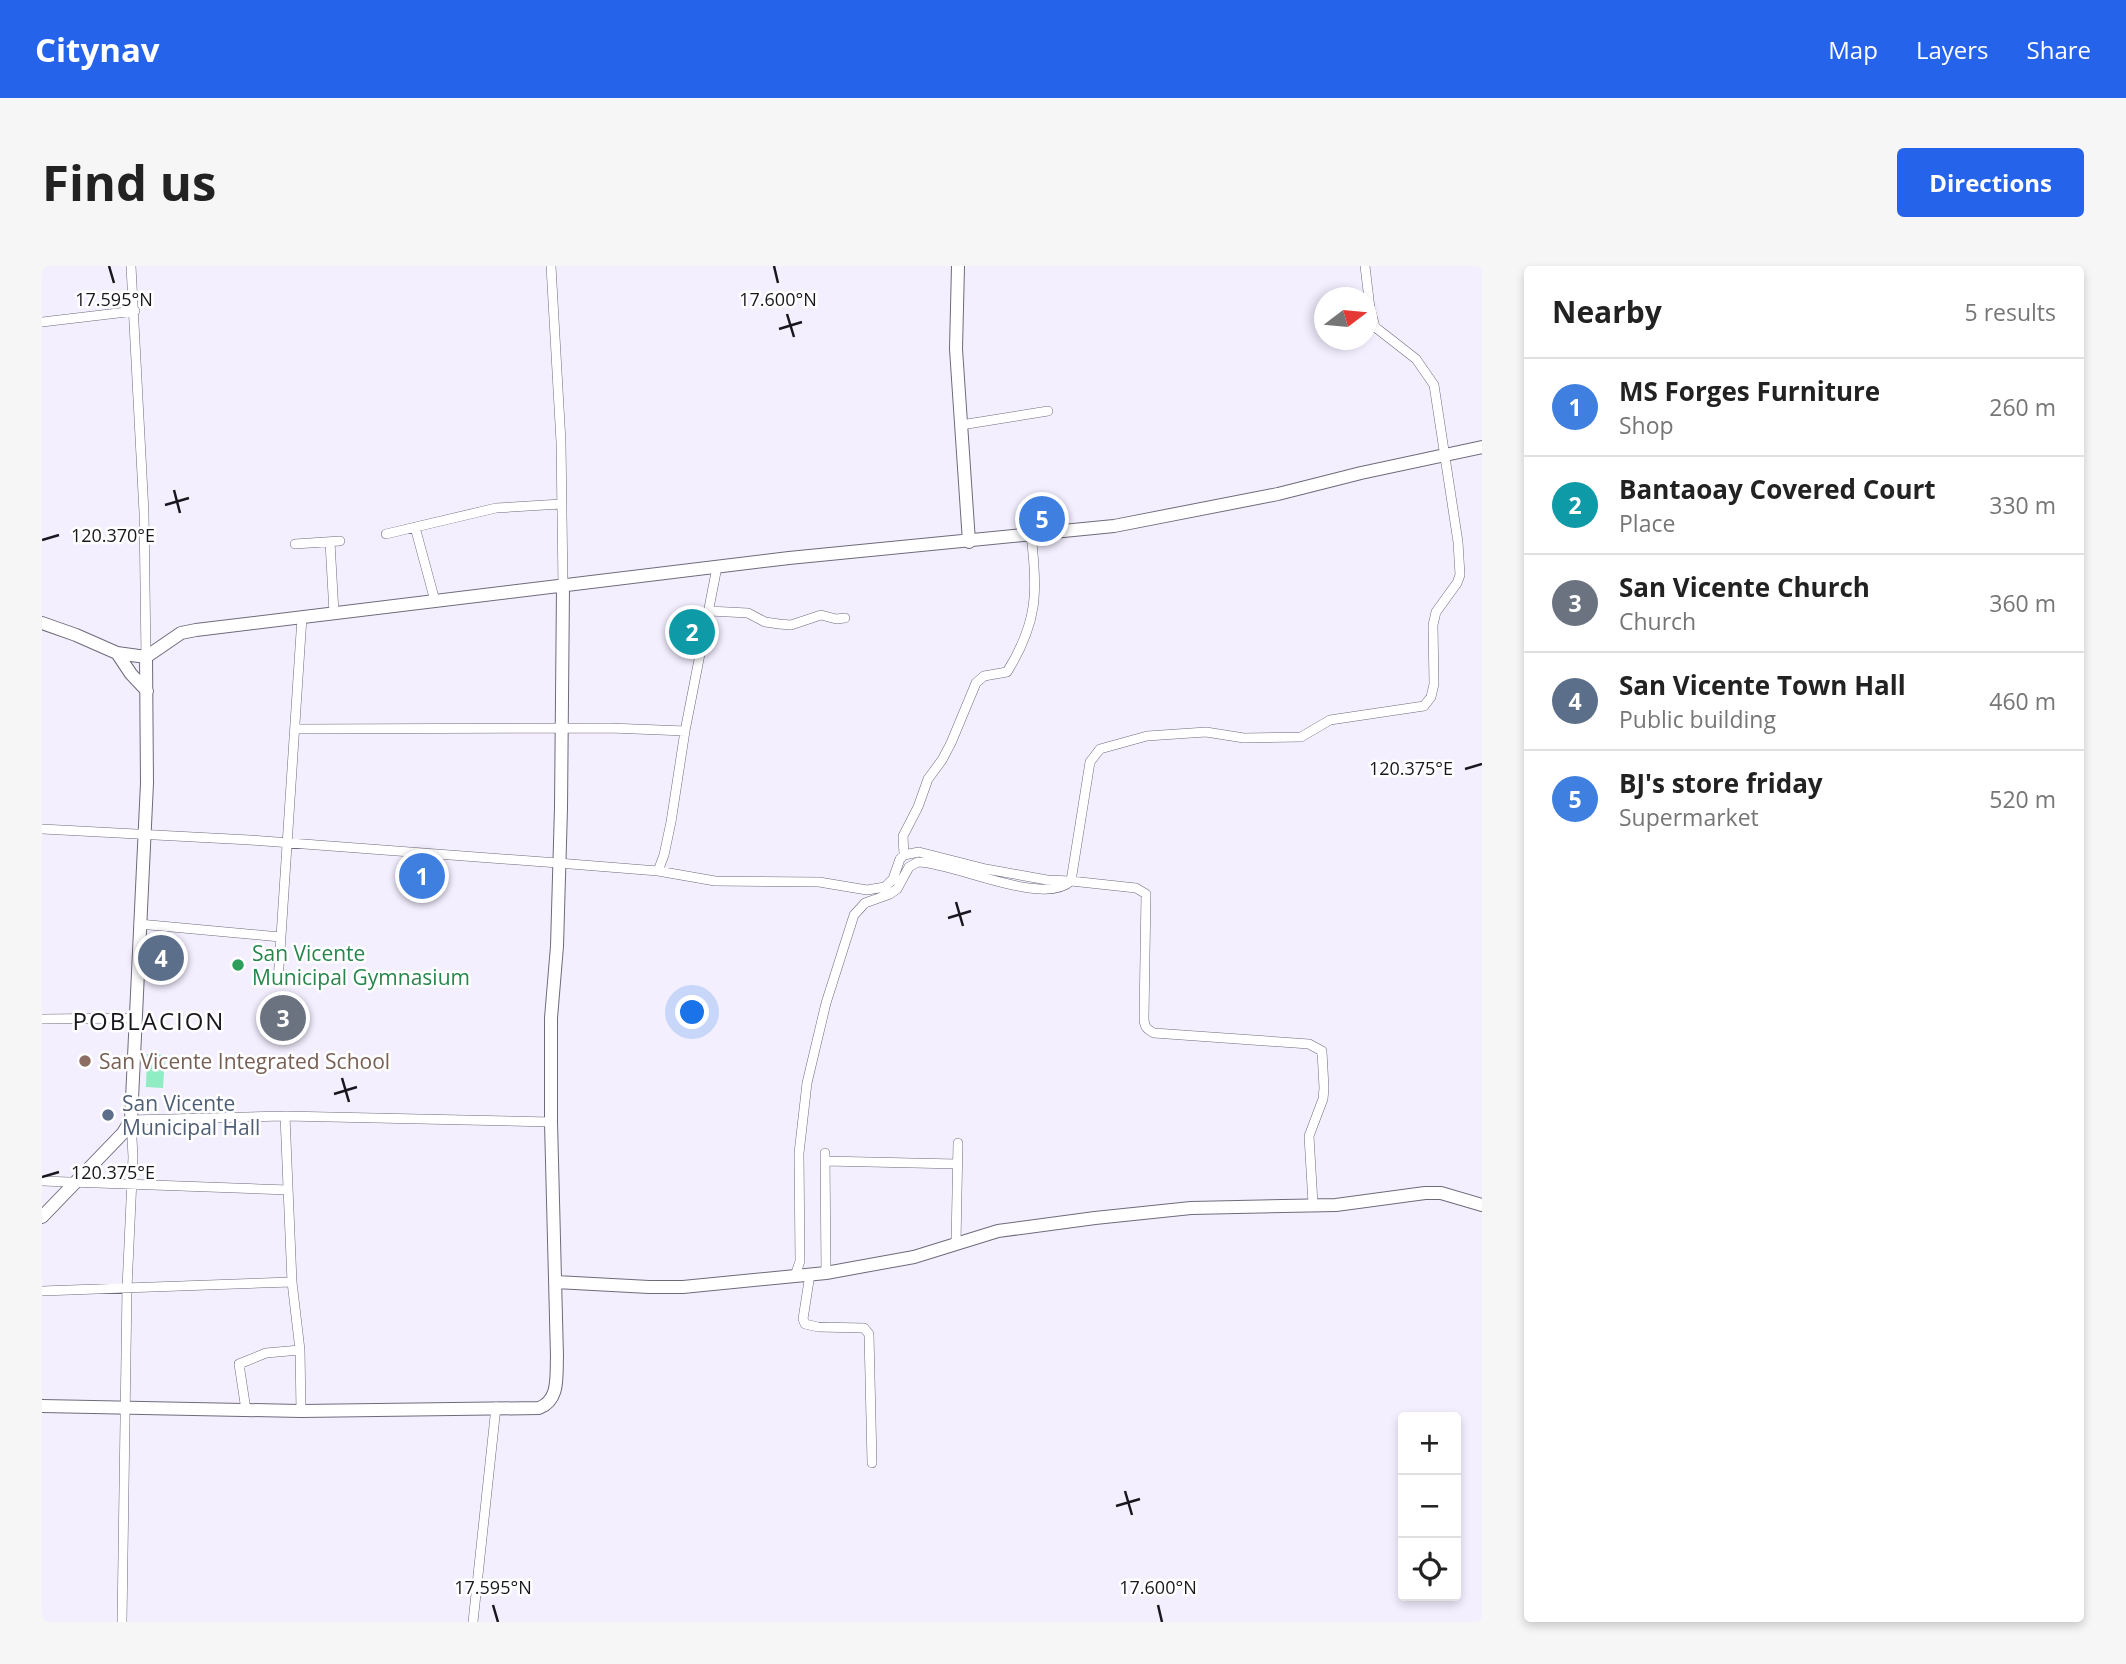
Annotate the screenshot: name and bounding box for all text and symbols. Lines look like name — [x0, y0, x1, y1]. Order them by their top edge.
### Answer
text: Citynav — [35, 27, 160, 72]
text: Map — [1828, 33, 1878, 66]
text: Layers — [1916, 33, 1989, 66]
text: Share — [2027, 33, 2091, 66]
button: Directions — [1897, 148, 2084, 217]
text: Find us — [42, 149, 216, 215]
text: 17.595°N — [75, 287, 153, 311]
text: 17.600°N — [739, 287, 817, 311]
north arrow — [1314, 287, 1377, 350]
text: Nearby — [1552, 291, 1662, 332]
text: 5 results — [1965, 296, 2056, 328]
text: MS Forges Furniture — [1619, 373, 1880, 409]
text: 1 — [1568, 391, 1582, 423]
text: 260 m — [1989, 391, 2056, 423]
text: Shop — [1619, 409, 1674, 441]
text: Bantaoay Covered Court — [1619, 471, 1936, 507]
text: 2 — [1568, 489, 1582, 521]
text: 330 m — [1989, 489, 2056, 521]
pin: 5 — [1019, 493, 1065, 545]
text: Place — [1619, 507, 1675, 539]
text: 120.370°E — [71, 523, 155, 547]
text: San Vicente Church — [1619, 569, 1870, 605]
text: 3 — [1568, 587, 1582, 619]
text: 360 m — [1989, 587, 2056, 619]
text: Church — [1619, 605, 1696, 637]
pin: 2 — [669, 606, 715, 658]
text: San Vicente Town Hall — [1619, 667, 1906, 703]
text: 4 — [1568, 685, 1582, 717]
text: 460 m — [1989, 685, 2056, 717]
text: Public building — [1619, 703, 1776, 735]
text: 120.375°E — [1369, 756, 1453, 780]
text: BJ's store friday — [1619, 765, 1823, 801]
text: 5 — [1568, 783, 1582, 815]
text: 520 m — [1989, 783, 2056, 815]
text: Supermarket — [1619, 801, 1759, 833]
pin: 1 — [399, 850, 445, 902]
pin: 4 — [138, 932, 184, 984]
place label: San Vicente Municipal Gymnasium — [252, 939, 470, 991]
marker: San Vicente Municipal Gymnasium — [230, 957, 246, 973]
pin: 3 — [260, 992, 306, 1044]
your location — [675, 995, 709, 1029]
district label: POBLACION — [73, 1004, 225, 1037]
place label: San Vicente Integrated School — [99, 1047, 390, 1075]
marker: San Vicente Integrated School — [77, 1053, 93, 1069]
place label: San Vicente Municipal Hall — [122, 1089, 260, 1141]
marker: San Vicente Municipal Hall — [100, 1107, 116, 1123]
text: 120.375°E — [71, 1160, 155, 1184]
map controls — [1398, 1412, 1461, 1601]
button: + — [1398, 1412, 1461, 1475]
button: − — [1398, 1475, 1461, 1538]
button: locate — [1398, 1538, 1461, 1601]
text: 17.595°N — [454, 1575, 532, 1599]
text: 17.600°N — [1119, 1575, 1197, 1599]

